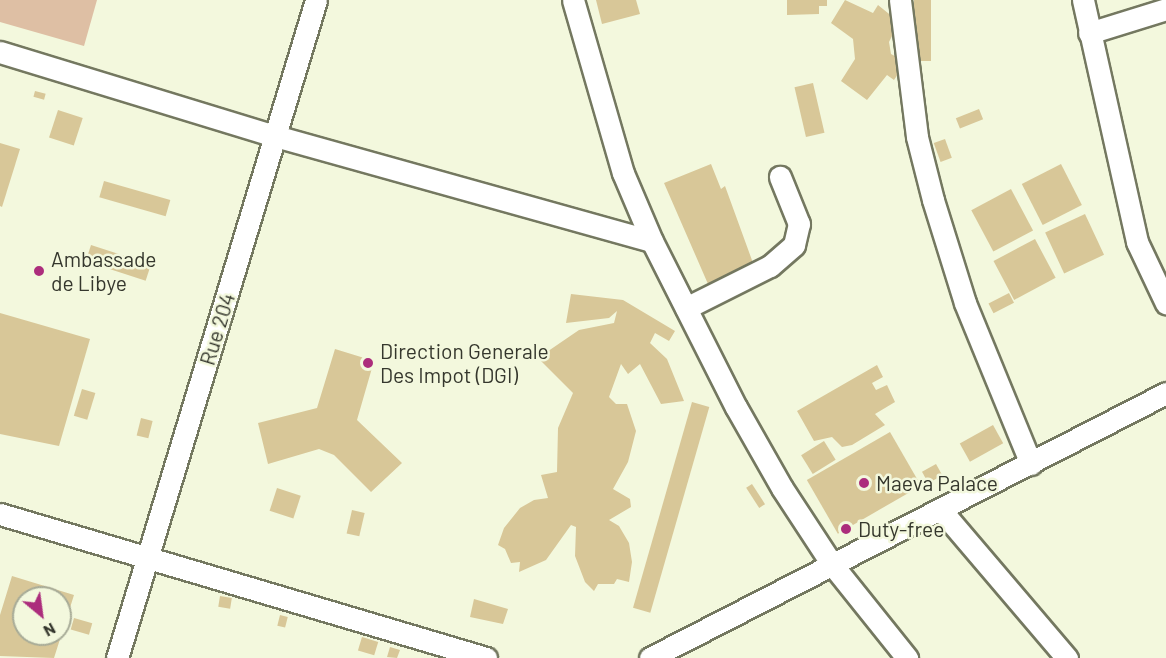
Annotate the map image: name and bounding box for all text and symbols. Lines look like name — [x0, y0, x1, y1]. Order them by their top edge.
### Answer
place label: Ambassade de Libye — [51, 246, 157, 296]
marker: Ambassade de Libye — [32, 264, 46, 278]
street label: Rue 204 — [194, 290, 240, 368]
place label: Direction Generale Des Impot (DGI) — [380, 338, 549, 388]
marker: Direction Generale Des Impot (DGI) — [361, 356, 375, 370]
place label: Maeva Palace — [876, 470, 998, 496]
marker: Maeva Palace — [857, 476, 871, 490]
place label: Duty-free — [858, 516, 944, 542]
marker: Duty-free — [839, 522, 853, 536]
north arrow — [12, 586, 72, 646]
text: N — [41, 620, 59, 641]

